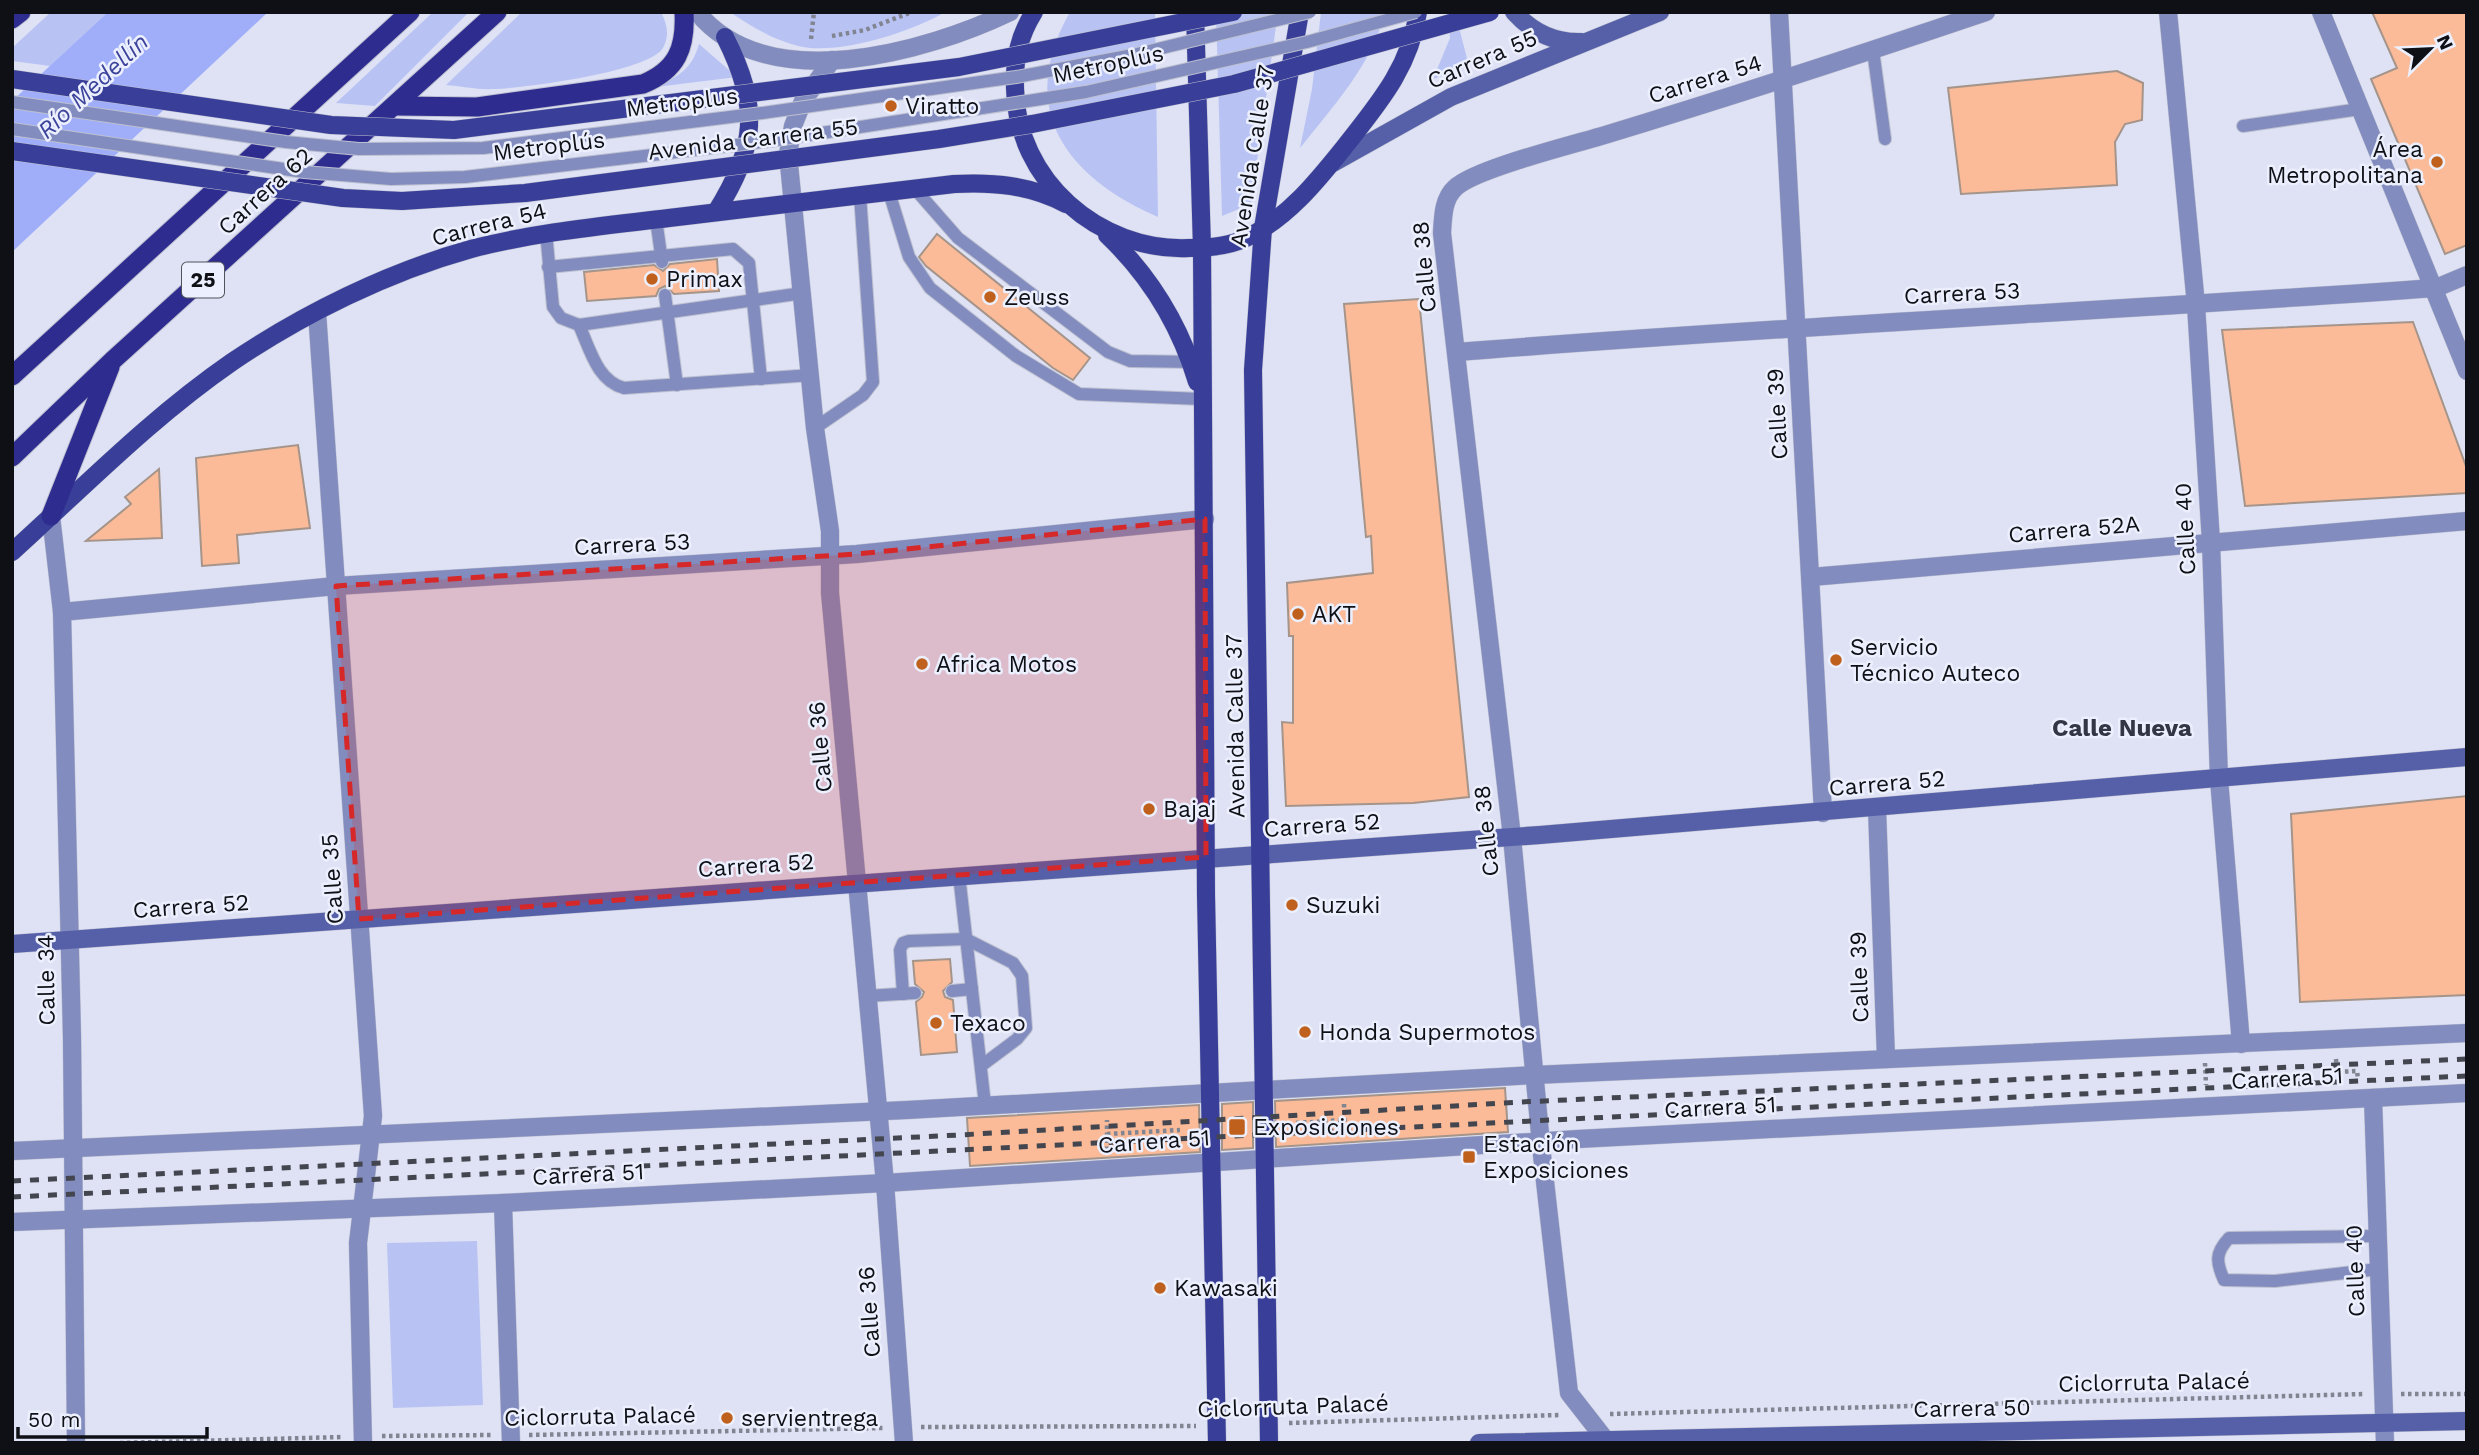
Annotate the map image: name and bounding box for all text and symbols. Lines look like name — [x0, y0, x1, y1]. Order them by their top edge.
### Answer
north arrow — [2395, 14, 2465, 84]
street label: Carrera 55 — [1423, 24, 1541, 95]
water label: Río Medellín — [32, 28, 154, 144]
text: N — [2432, 31, 2458, 53]
street label: Metroplús — [1050, 40, 1166, 89]
street label: Carrera 54 — [1645, 49, 1765, 110]
street label: Avenida Calle 37 — [1225, 63, 1280, 249]
street label: Metroplus — [625, 82, 740, 123]
place label: Viratto — [905, 93, 979, 120]
marker: Viratto — [883, 98, 899, 114]
street label: Avenida Carrera 55 — [647, 113, 860, 166]
street label: Metroplús — [492, 126, 607, 167]
place label: Área Metropolitana — [2267, 136, 2423, 189]
street label: Carrera 62 — [213, 142, 318, 241]
marker: Área Metropolitana — [2429, 154, 2445, 170]
street label: Carrera 54 — [429, 197, 549, 252]
street label: Calle 38 — [1407, 220, 1442, 314]
road number: 25 — [182, 262, 224, 298]
place label: Primax — [666, 266, 743, 293]
marker: Primax — [644, 271, 660, 287]
street label: Carrera 53 — [1903, 277, 2021, 310]
place label: Zeuss — [1004, 284, 1070, 311]
marker: Zeuss — [982, 289, 998, 305]
street label: Calle 39 — [1762, 368, 1793, 460]
street label: Calle 40 — [2170, 482, 2201, 576]
street label: Carrera 52A — [2007, 510, 2141, 549]
street label: Carrera 53 — [573, 528, 691, 561]
place label: AKT — [1312, 601, 1356, 628]
marker: AKT — [1290, 606, 1306, 622]
street label: Avenida Calle 37 — [1220, 634, 1251, 818]
place label: Servicio Técnico Auteco — [1850, 634, 2020, 687]
place label: Africa Motos — [936, 651, 1077, 678]
marker: Servicio Técnico Auteco — [1828, 652, 1844, 668]
marker: Africa Motos — [914, 656, 930, 672]
street label: Calle 36 — [803, 700, 838, 794]
district label: Calle Nueva — [2052, 714, 2192, 742]
street label: Carrera 52 — [1828, 765, 1946, 802]
street label: Calle 38 — [1468, 784, 1505, 878]
place label: Bajaj — [1163, 796, 1216, 823]
marker: Bajaj — [1141, 801, 1157, 817]
street label: Carrera 52 — [1263, 808, 1381, 843]
street label: Calle 35 — [316, 833, 349, 925]
street label: Carrera 52 — [697, 848, 815, 883]
street label: Carrera 52 — [132, 889, 250, 924]
place label: Suzuki — [1306, 892, 1380, 919]
marker: Suzuki — [1284, 897, 1300, 913]
street label: Calle 39 — [1844, 931, 1875, 1023]
street label: Calle 34 — [32, 934, 61, 1026]
place label: Texaco — [950, 1010, 1026, 1037]
marker: Texaco — [928, 1015, 944, 1031]
place label: Honda Supermotos — [1319, 1019, 1535, 1046]
marker: Honda Supermotos — [1297, 1024, 1313, 1040]
street label: Carrera 51 — [2230, 1062, 2344, 1095]
street label: Carrera 51 — [1663, 1091, 1777, 1124]
place label: Exposiciones — [1253, 1114, 1399, 1141]
marker: Exposiciones — [1227, 1117, 1247, 1137]
street label: Carrera 51 — [1097, 1124, 1211, 1159]
place label: Estación Exposiciones — [1483, 1131, 1629, 1184]
marker: Estación Exposiciones — [1461, 1149, 1477, 1165]
street label: Carrera 51 — [531, 1158, 645, 1191]
street label: Calle 40 — [2340, 1224, 2371, 1318]
street label: Calle 36 — [853, 1265, 886, 1358]
place label: Kawasaki — [1174, 1275, 1278, 1302]
marker: Kawasaki — [1152, 1280, 1168, 1296]
street label: Ciclorruta Palacé — [2058, 1367, 2250, 1398]
street label: Ciclorruta Palacé — [1197, 1390, 1389, 1423]
street label: Carrera 50 — [1913, 1394, 2031, 1423]
scale bar — [18, 1396, 206, 1440]
street label: Ciclorruta Palacé — [504, 1401, 696, 1432]
place label: servientrega — [741, 1405, 878, 1432]
text: 50 m — [28, 1407, 80, 1432]
marker: servientrega — [719, 1410, 735, 1426]

